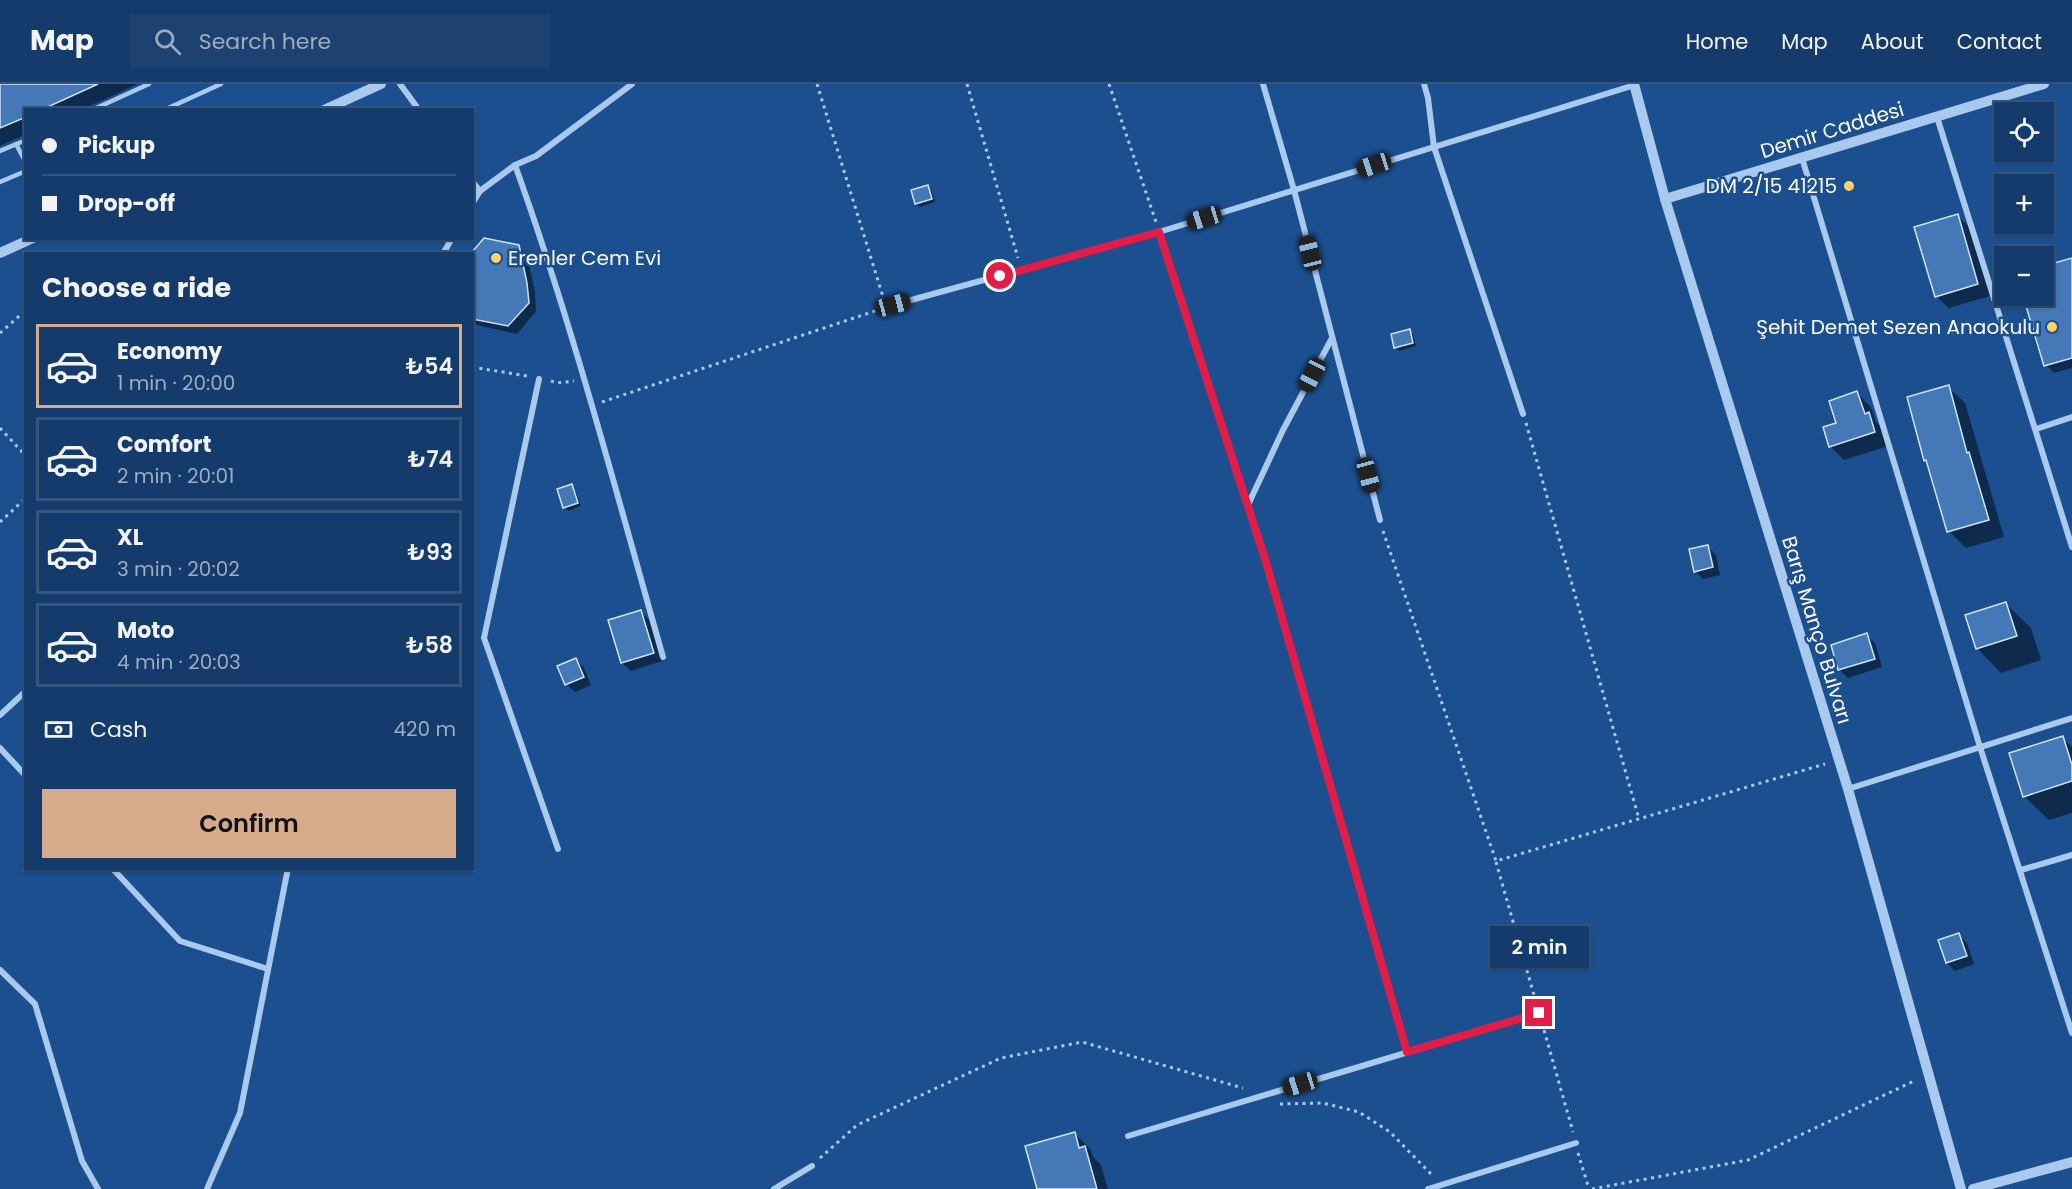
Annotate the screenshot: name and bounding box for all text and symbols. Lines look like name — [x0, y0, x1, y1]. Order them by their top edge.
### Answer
search box — [130, 14, 550, 68]
text: Map — [30, 21, 94, 60]
icon: search — [151, 25, 184, 58]
text: Search here — [199, 26, 331, 57]
text: Home — [1686, 27, 1748, 56]
text: Map — [1781, 27, 1828, 56]
text: About — [1861, 27, 1924, 56]
text: Contact — [1957, 27, 2042, 56]
street label: Demir Caddesi — [1757, 95, 1907, 165]
map controls — [1994, 102, 2054, 306]
button: locate — [1994, 102, 2054, 162]
text: Pickup — [78, 130, 155, 161]
car — [1354, 151, 1394, 179]
place label: DM 2/15 41215 — [1706, 172, 1837, 200]
button: + — [1994, 174, 2054, 234]
marker: DM 2/15 41215 — [1842, 179, 1856, 193]
text: Drop-off — [78, 188, 175, 219]
car — [1184, 204, 1224, 232]
car — [1297, 233, 1323, 273]
place label: Erenler Cem Evi — [508, 244, 661, 272]
button: − — [1994, 246, 2054, 306]
marker: Erenler Cem Evi — [489, 251, 503, 265]
route start — [986, 262, 1013, 289]
text: Choose a ride — [42, 269, 231, 306]
car — [873, 292, 913, 318]
place label: Şehit Demet Sezen Anaokulu — [1756, 313, 2040, 341]
marker: Şehit Demet Sezen Anaokulu — [2045, 320, 2059, 334]
text: Economy — [117, 336, 222, 367]
icon: car — [45, 339, 99, 393]
text: ₺54 — [406, 351, 453, 382]
car — [1296, 355, 1328, 395]
text: 1 min · 20:00 — [117, 369, 235, 397]
text: Comfort — [117, 429, 211, 460]
icon: car — [45, 432, 99, 486]
text: ₺74 — [408, 444, 453, 475]
car — [1355, 455, 1381, 495]
text: 2 min · 20:01 — [117, 462, 234, 490]
text: XL — [117, 522, 143, 553]
icon: car — [45, 525, 99, 579]
street label: Barış Manço Bulvarı — [1775, 533, 1859, 727]
text: ₺93 — [408, 537, 453, 568]
text: 3 min · 20:02 — [117, 555, 240, 583]
text: Moto — [117, 615, 174, 646]
icon: car — [45, 618, 99, 672]
text: ₺58 — [406, 630, 453, 661]
text: 4 min · 20:03 — [117, 648, 241, 676]
icon: cash — [42, 713, 75, 746]
text: Cash — [90, 714, 147, 745]
text: 420 m — [393, 715, 456, 743]
button: Confirm — [42, 789, 456, 858]
callout: 2 min — [1490, 926, 1588, 968]
text: 2 min — [1512, 933, 1567, 961]
route end — [1525, 999, 1552, 1026]
car — [1280, 1070, 1320, 1098]

